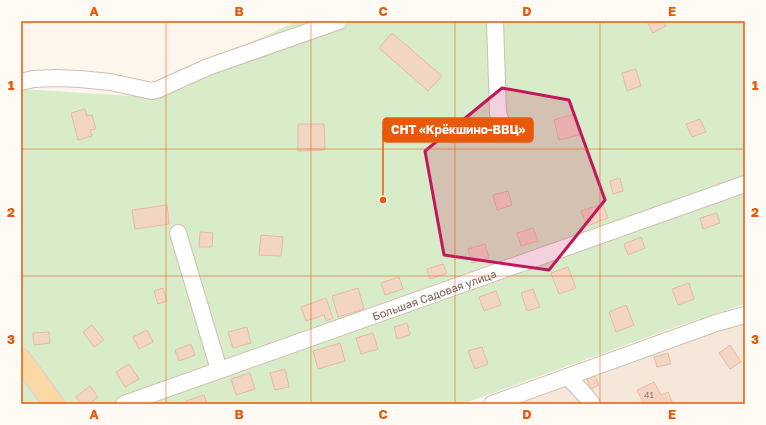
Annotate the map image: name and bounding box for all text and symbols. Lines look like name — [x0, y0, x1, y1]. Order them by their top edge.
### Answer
text: A — [89, 3, 99, 19]
text: B — [234, 3, 244, 19]
text: C — [378, 3, 388, 19]
text: D — [522, 3, 532, 19]
text: E — [668, 3, 676, 19]
text: 1 — [8, 77, 15, 93]
text: 1 — [752, 77, 759, 93]
callout: СНТ «Крёкшино-ВВЦ» — [383, 118, 533, 142]
text: СНТ «Крёкшино-ВВЦ» — [391, 122, 526, 137]
text: 2 — [7, 204, 15, 220]
text: 2 — [751, 204, 759, 220]
street label: Большая Садовая улица — [370, 266, 498, 322]
text: 3 — [7, 331, 15, 347]
text: 3 — [751, 331, 759, 347]
house number: 41 — [644, 389, 655, 400]
text: A — [89, 406, 99, 422]
text: B — [234, 406, 244, 422]
text: C — [378, 406, 388, 422]
text: D — [522, 406, 532, 422]
text: E — [668, 406, 676, 422]

